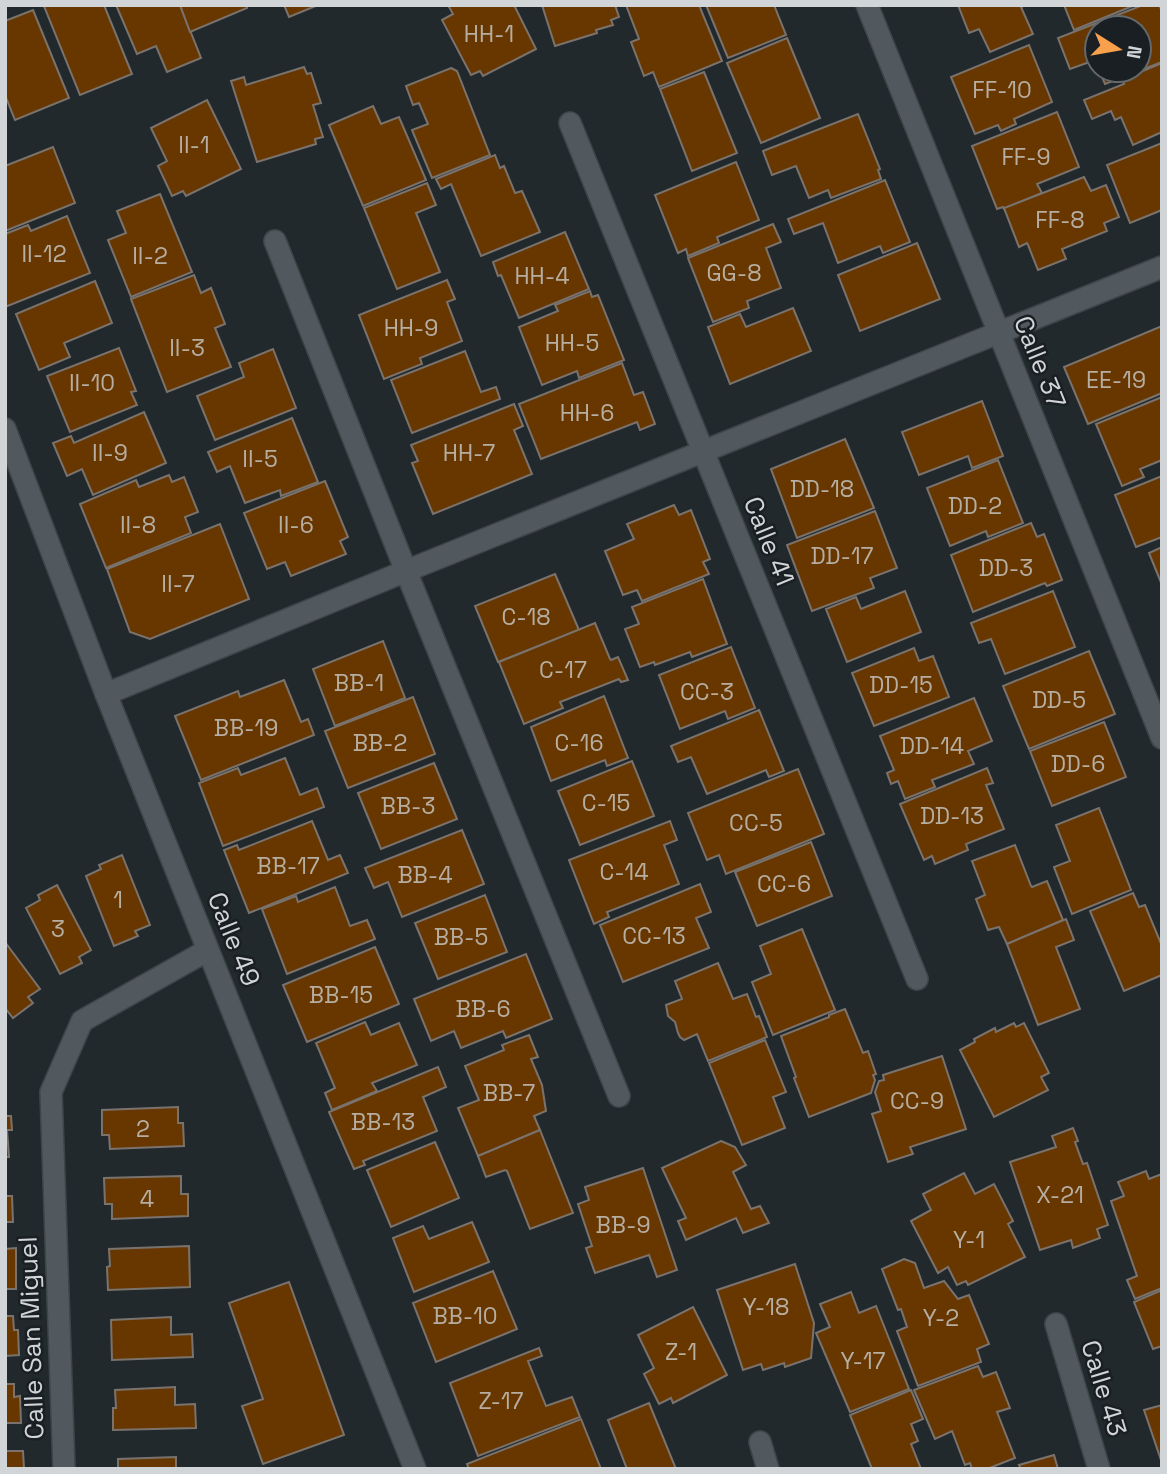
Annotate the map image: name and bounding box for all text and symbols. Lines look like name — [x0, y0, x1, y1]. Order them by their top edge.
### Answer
north arrow — [1083, 14, 1153, 84]
house number: HH-1 — [464, 19, 514, 49]
text: N — [1121, 44, 1148, 61]
house number: FF-10 — [972, 75, 1032, 105]
house number: II-1 — [178, 130, 210, 160]
house number: FF-9 — [1001, 142, 1051, 172]
house number: FF-8 — [1035, 205, 1085, 235]
house number: II-12 — [21, 239, 67, 269]
house number: II-2 — [132, 241, 168, 271]
house number: GG-8 — [706, 258, 762, 288]
house number: HH-4 — [514, 261, 570, 291]
street label: Calle 37 — [1006, 311, 1074, 413]
house number: HH-9 — [384, 313, 438, 343]
house number: HH-5 — [545, 328, 599, 358]
house number: II-3 — [169, 333, 205, 363]
house number: EE-19 — [1086, 365, 1146, 395]
house number: II-10 — [69, 368, 115, 398]
house number: HH-6 — [560, 398, 614, 428]
house number: II-9 — [92, 438, 128, 468]
house number: HH-7 — [443, 438, 495, 468]
house number: II-5 — [242, 444, 278, 474]
house number: DD-18 — [790, 474, 854, 504]
house number: DD-2 — [948, 491, 1002, 521]
street label: Calle 41 — [736, 492, 802, 590]
house number: II-8 — [120, 510, 156, 540]
house number: II-6 — [278, 510, 314, 540]
house number: DD-17 — [811, 541, 874, 571]
house number: DD-3 — [979, 553, 1033, 583]
house number: II-7 — [161, 569, 195, 599]
house number: C-18 — [501, 602, 551, 632]
house number: C-17 — [539, 655, 587, 685]
house number: BB-1 — [334, 668, 384, 698]
house number: DD-15 — [869, 670, 933, 700]
house number: CC-3 — [680, 677, 734, 707]
house number: DD-5 — [1032, 685, 1086, 715]
house number: BB-19 — [214, 713, 278, 743]
house number: BB-2 — [353, 728, 407, 758]
house number: C-16 — [555, 728, 603, 758]
house number: DD-14 — [900, 731, 964, 761]
house number: DD-6 — [1051, 749, 1105, 779]
house number: C-15 — [582, 788, 630, 818]
house number: BB-3 — [381, 791, 435, 821]
house number: DD-13 — [920, 801, 984, 831]
house number: CC-5 — [729, 808, 783, 838]
house number: BB-17 — [256, 851, 320, 881]
house number: C-14 — [599, 857, 649, 887]
house number: BB-4 — [397, 860, 453, 890]
house number: CC-6 — [757, 869, 811, 899]
house number: 1 — [113, 885, 123, 915]
street label: Calle 49 — [200, 887, 268, 991]
house number: 3 — [51, 914, 65, 944]
house number: CC-13 — [622, 921, 686, 951]
house number: BB-5 — [434, 922, 488, 952]
house number: BB-15 — [309, 980, 373, 1010]
house number: BB-6 — [456, 994, 510, 1024]
house number: BB-7 — [483, 1078, 535, 1108]
house number: CC-9 — [890, 1086, 944, 1116]
house number: BB-13 — [351, 1107, 415, 1137]
house number: 2 — [136, 1114, 150, 1144]
house number: X-21 — [1036, 1180, 1084, 1210]
house number: 4 — [140, 1184, 154, 1214]
house number: BB-9 — [596, 1210, 650, 1240]
house number: Y-1 — [953, 1225, 985, 1255]
street label: Calle San Miguel — [10, 1236, 52, 1440]
house number: Y-18 — [743, 1292, 789, 1322]
house number: BB-10 — [432, 1301, 498, 1331]
house number: Y-2 — [923, 1303, 959, 1333]
street label: Calle 43 — [1073, 1336, 1135, 1440]
house number: Z-1 — [665, 1337, 697, 1367]
house number: Y-17 — [840, 1346, 886, 1376]
house number: Z-17 — [478, 1386, 524, 1416]

